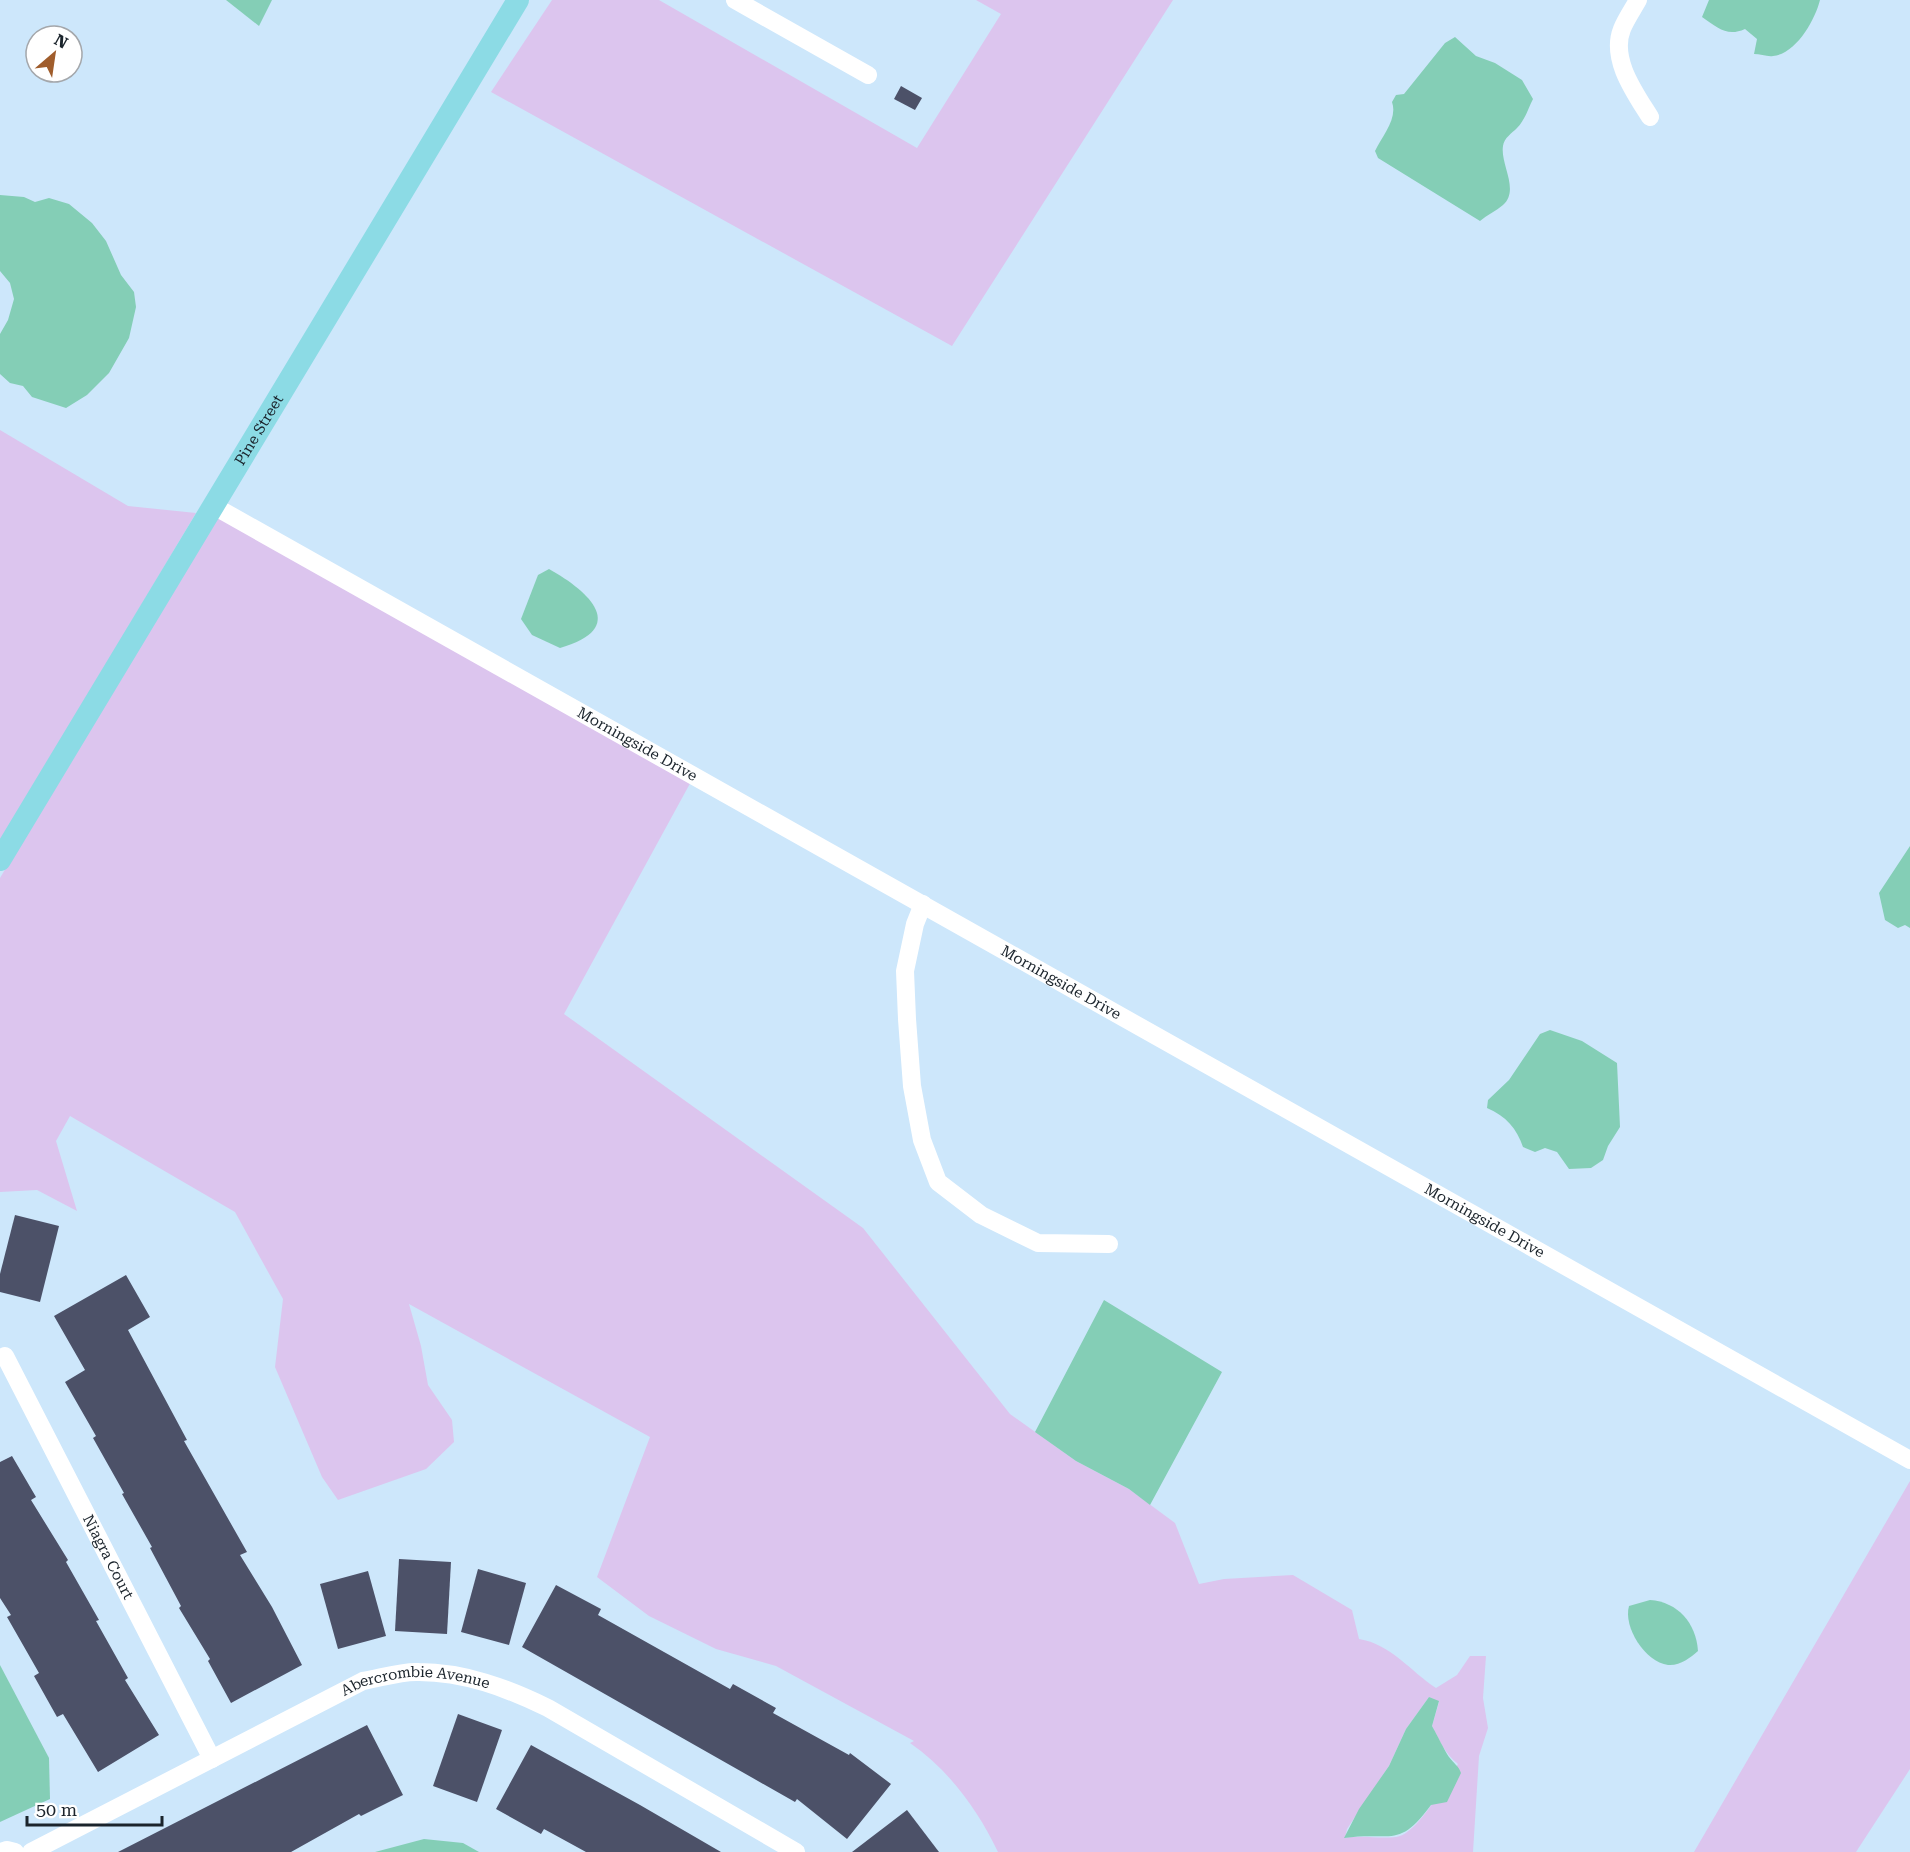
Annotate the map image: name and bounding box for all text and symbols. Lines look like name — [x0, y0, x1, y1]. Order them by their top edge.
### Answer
north arrow — [24, 24, 84, 84]
text: N — [51, 30, 71, 53]
street label: Pine Street — [231, 391, 287, 469]
street label: Morningside Drive — [574, 703, 701, 785]
street label: Morningside Drive — [998, 942, 1124, 1023]
street label: Morningside Drive — [1421, 1180, 1548, 1262]
street label: Niagra Court — [79, 1512, 138, 1603]
street label: Abercrombie Avenue — [338, 1663, 492, 1700]
scale bar — [27, 1789, 162, 1827]
text: 50 m — [36, 1799, 77, 1820]

